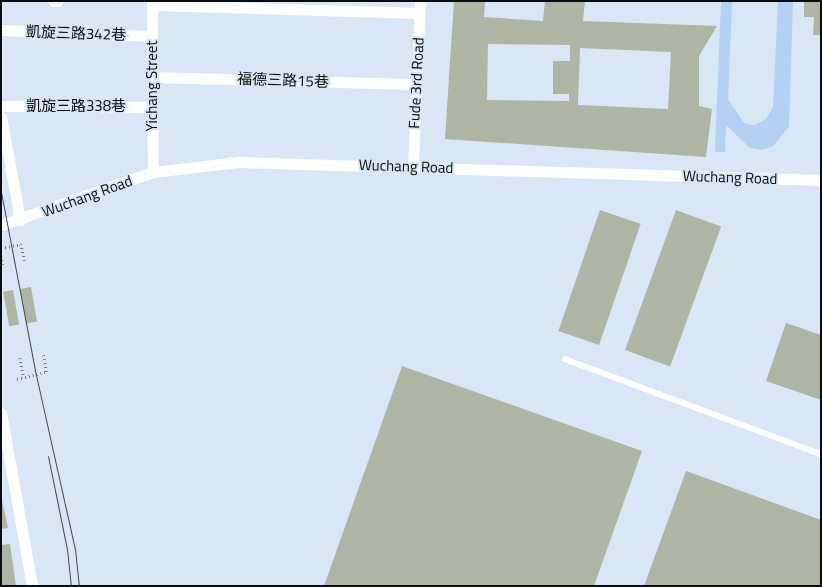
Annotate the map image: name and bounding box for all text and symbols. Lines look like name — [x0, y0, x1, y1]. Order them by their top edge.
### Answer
street label: 凱旋三路342巷 — [26, 22, 126, 44]
street label: Fude 3rd Road — [405, 37, 427, 129]
street label: Yichang Street — [143, 40, 161, 132]
street label: 福德三路15巷 — [237, 69, 329, 91]
street label: 凱旋三路338巷 — [26, 97, 126, 115]
street label: Wuchang Road — [358, 155, 454, 177]
street label: Wuchang Road — [682, 166, 778, 188]
street label: Wuchang Road — [39, 171, 135, 221]

